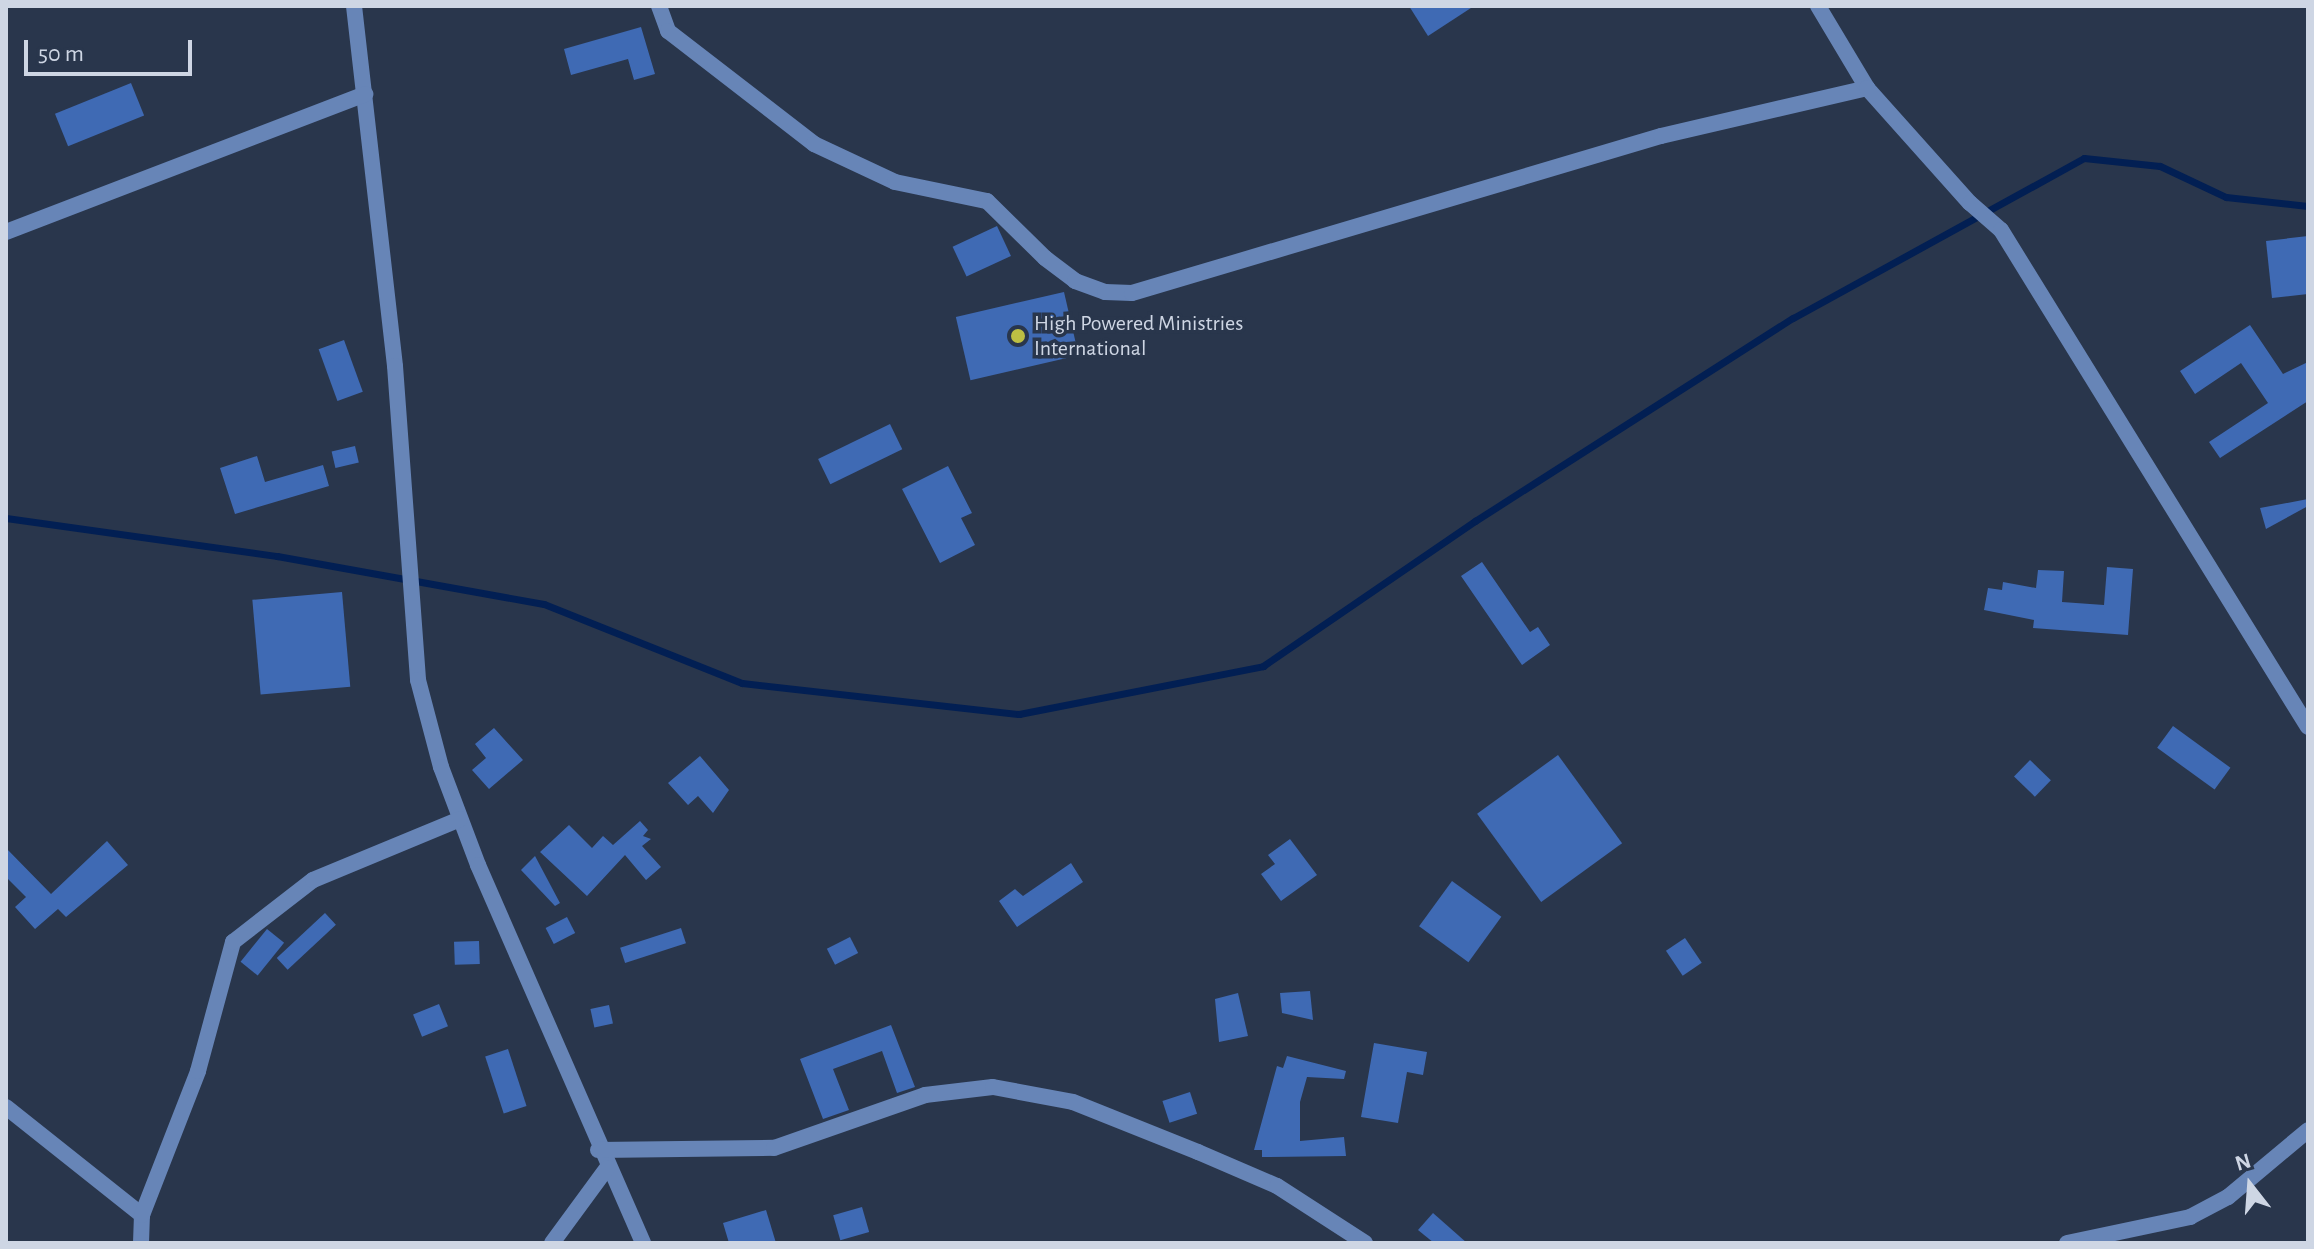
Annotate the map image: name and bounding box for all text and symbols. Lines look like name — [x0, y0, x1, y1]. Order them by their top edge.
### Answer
scale bar — [28, 24, 196, 74]
text: 50 m — [38, 42, 84, 66]
place label: High Powered Ministries International — [1034, 310, 1243, 362]
marker: High Powered Ministries International — [1009, 327, 1027, 345]
north arrow — [2210, 1145, 2290, 1225]
text: N — [2232, 1149, 2254, 1175]

